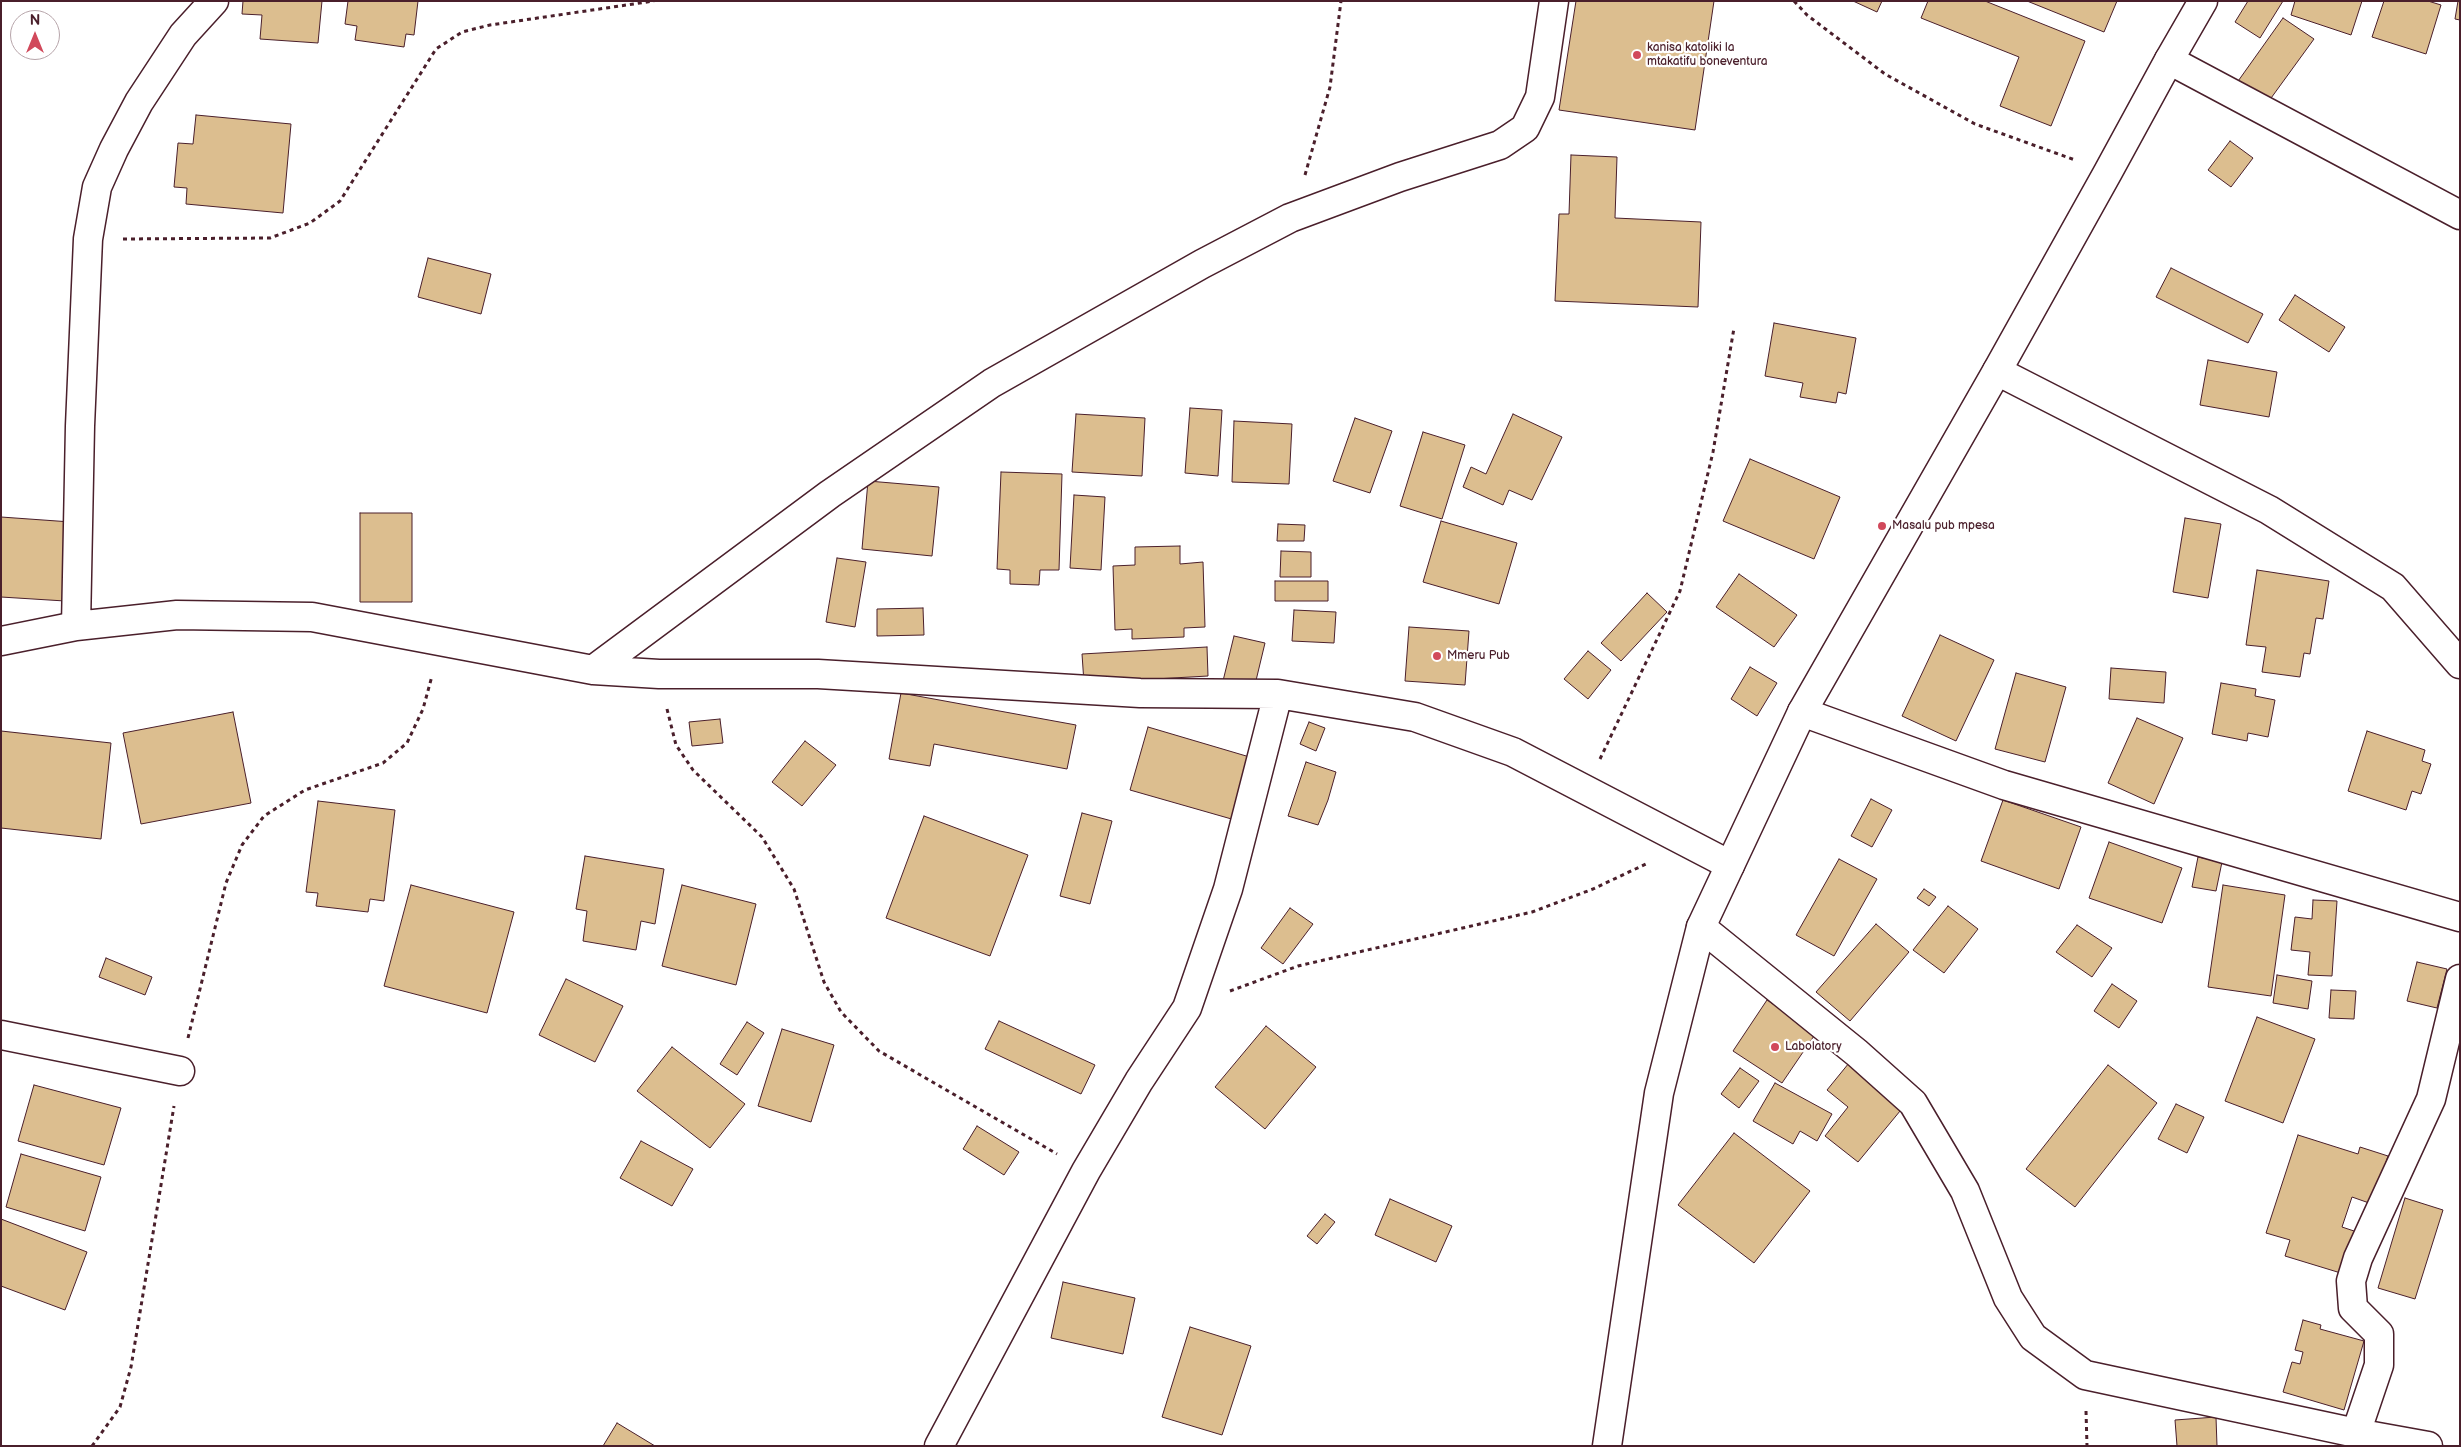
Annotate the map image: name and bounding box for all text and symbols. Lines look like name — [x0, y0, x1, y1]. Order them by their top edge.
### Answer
north arrow — [10, 10, 60, 60]
text: N — [30, 12, 40, 29]
place label: kanisa katoliki la mtakatifu boneventura — [1647, 41, 1768, 69]
marker: kanisa katoliki la mtakatifu boneventura — [1631, 49, 1643, 61]
place label: Masalu pub mpesa — [1892, 519, 1995, 533]
marker: Masalu pub mpesa — [1876, 520, 1888, 532]
place label: Mmeru Pub — [1447, 649, 1510, 663]
marker: Mmeru Pub — [1431, 650, 1443, 662]
place label: Labolatory — [1785, 1040, 1842, 1054]
marker: Labolatory — [1769, 1041, 1781, 1053]

